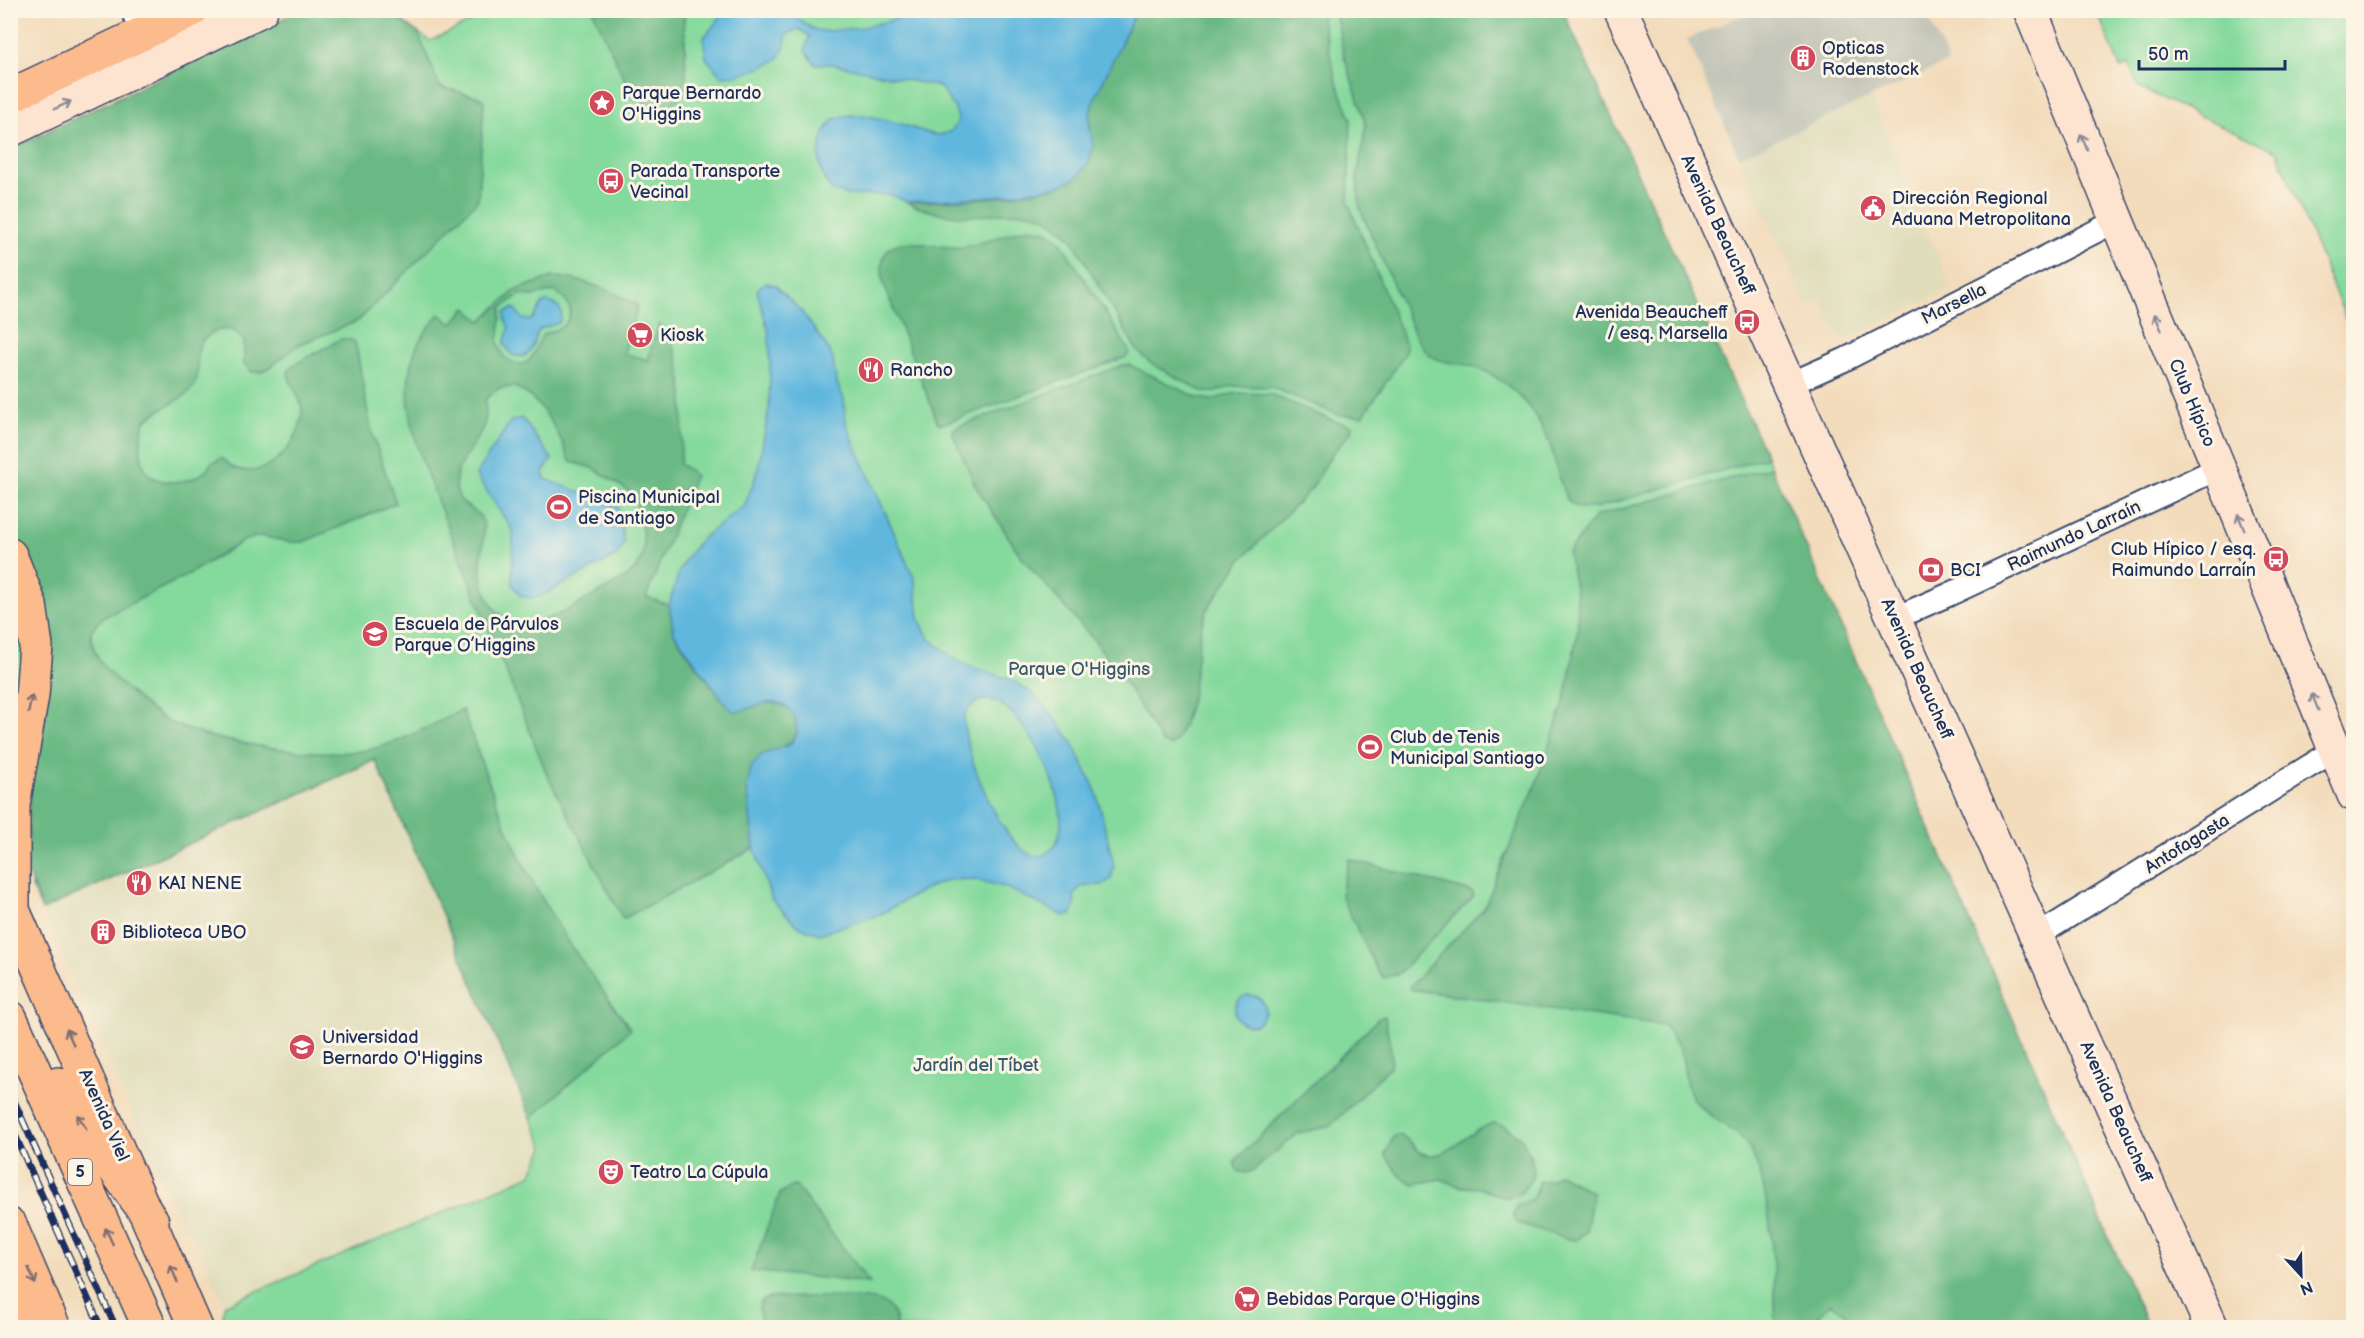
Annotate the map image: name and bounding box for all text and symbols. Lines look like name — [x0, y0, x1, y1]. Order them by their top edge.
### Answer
scale bar — [2139, 33, 2284, 71]
place label: Opticas Rodenstock — [1822, 38, 1919, 80]
building icon: Opticas Rodenstock — [1788, 43, 1818, 73]
text: 50 m — [2148, 44, 2189, 65]
place label: Parque Bernardo O'Higgins — [622, 83, 762, 125]
place icon: Parque Bernardo O'Higgins — [587, 88, 617, 118]
one-way arrow — [54, 99, 72, 111]
one-way arrow — [2078, 134, 2089, 152]
street label: Avenida Beaucheff — [1676, 151, 1760, 299]
place label: Parada Transporte Vecinal — [630, 161, 781, 203]
bus stop icon: Parada Transporte Vecinal — [596, 166, 626, 196]
place label: Dirección Regional Aduana Metropolitana — [1892, 188, 2071, 230]
public building icon: Dirección Regional Aduana Metropolitana — [1858, 193, 1888, 223]
street label: Marsella — [1918, 279, 1990, 329]
place label: Avenida Beaucheff / esq. Marsella — [1575, 302, 1728, 344]
bus stop icon: Avenida Beaucheff / esq. Marsella — [1732, 307, 1762, 337]
one-way arrow — [2152, 314, 2163, 332]
supermarket icon: Kiosk — [625, 320, 655, 350]
place label: Kiosk — [660, 325, 704, 346]
restaurant icon: Rancho — [856, 355, 886, 385]
street label: Club Hípico — [2164, 356, 2220, 450]
place label: Rancho — [890, 360, 953, 381]
place label: Piscina Municipal de Santiago — [578, 487, 720, 529]
sports icon: Piscina Municipal de Santiago — [544, 492, 574, 522]
street label: Raimundo Larraín — [2004, 496, 2144, 576]
one-way arrow — [2235, 513, 2246, 532]
place label: Club Hípico / esq. Raimundo Larraín — [2111, 539, 2256, 581]
bus stop icon: Club Hípico / esq. Raimundo Larraín — [2261, 544, 2291, 574]
bank icon: BCI — [1916, 555, 1946, 585]
place label: BCI — [1950, 560, 1981, 581]
street label: Avenida Beaucheff — [1876, 595, 1958, 743]
place label: Escuela de Párvulos Parque O’Higgins — [394, 614, 559, 656]
school or university icon: Escuela de Párvulos Parque O’Higgins — [360, 619, 390, 649]
park label: Parque O'Higgins — [1008, 659, 1150, 680]
one-way arrow — [2309, 694, 2320, 712]
one-way arrow — [25, 695, 36, 714]
place label: Club de Tenis Municipal Santiago — [1390, 727, 1545, 769]
sports icon: Club de Tenis Municipal Santiago — [1355, 732, 1385, 762]
street label: Antofagasta — [2141, 810, 2233, 878]
restaurant icon: KAI NENE — [124, 868, 154, 898]
place label: KAI NENE — [158, 873, 242, 894]
building icon: Biblioteca UBO — [88, 917, 118, 947]
place label: Biblioteca UBO — [122, 922, 246, 943]
place label: Universidad Bernardo O'Higgins — [322, 1027, 483, 1069]
one-way arrow — [64, 1029, 75, 1047]
school or university icon: Universidad Bernardo O'Higgins — [287, 1032, 317, 1062]
street label: Avenida Beaucheff — [2075, 1038, 2157, 1186]
park label: Jardín del Tíbet — [913, 1055, 1039, 1076]
street label: Avenida Viel — [74, 1066, 134, 1164]
one-way arrow — [76, 1113, 89, 1130]
theatre icon: Teatro La Cúpula — [596, 1157, 626, 1187]
road number: 5 — [68, 1159, 92, 1185]
place label: Teatro La Cúpula — [630, 1162, 768, 1183]
one-way arrow — [102, 1227, 114, 1245]
north arrow — [2271, 1245, 2331, 1305]
one-way arrow — [168, 1265, 179, 1283]
one-way arrow — [27, 1267, 39, 1285]
text: N — [2297, 1276, 2315, 1299]
supermarket icon: Bebidas Parque O'Higgins — [1232, 1284, 1262, 1314]
place label: Bebidas Parque O'Higgins — [1266, 1289, 1480, 1310]

